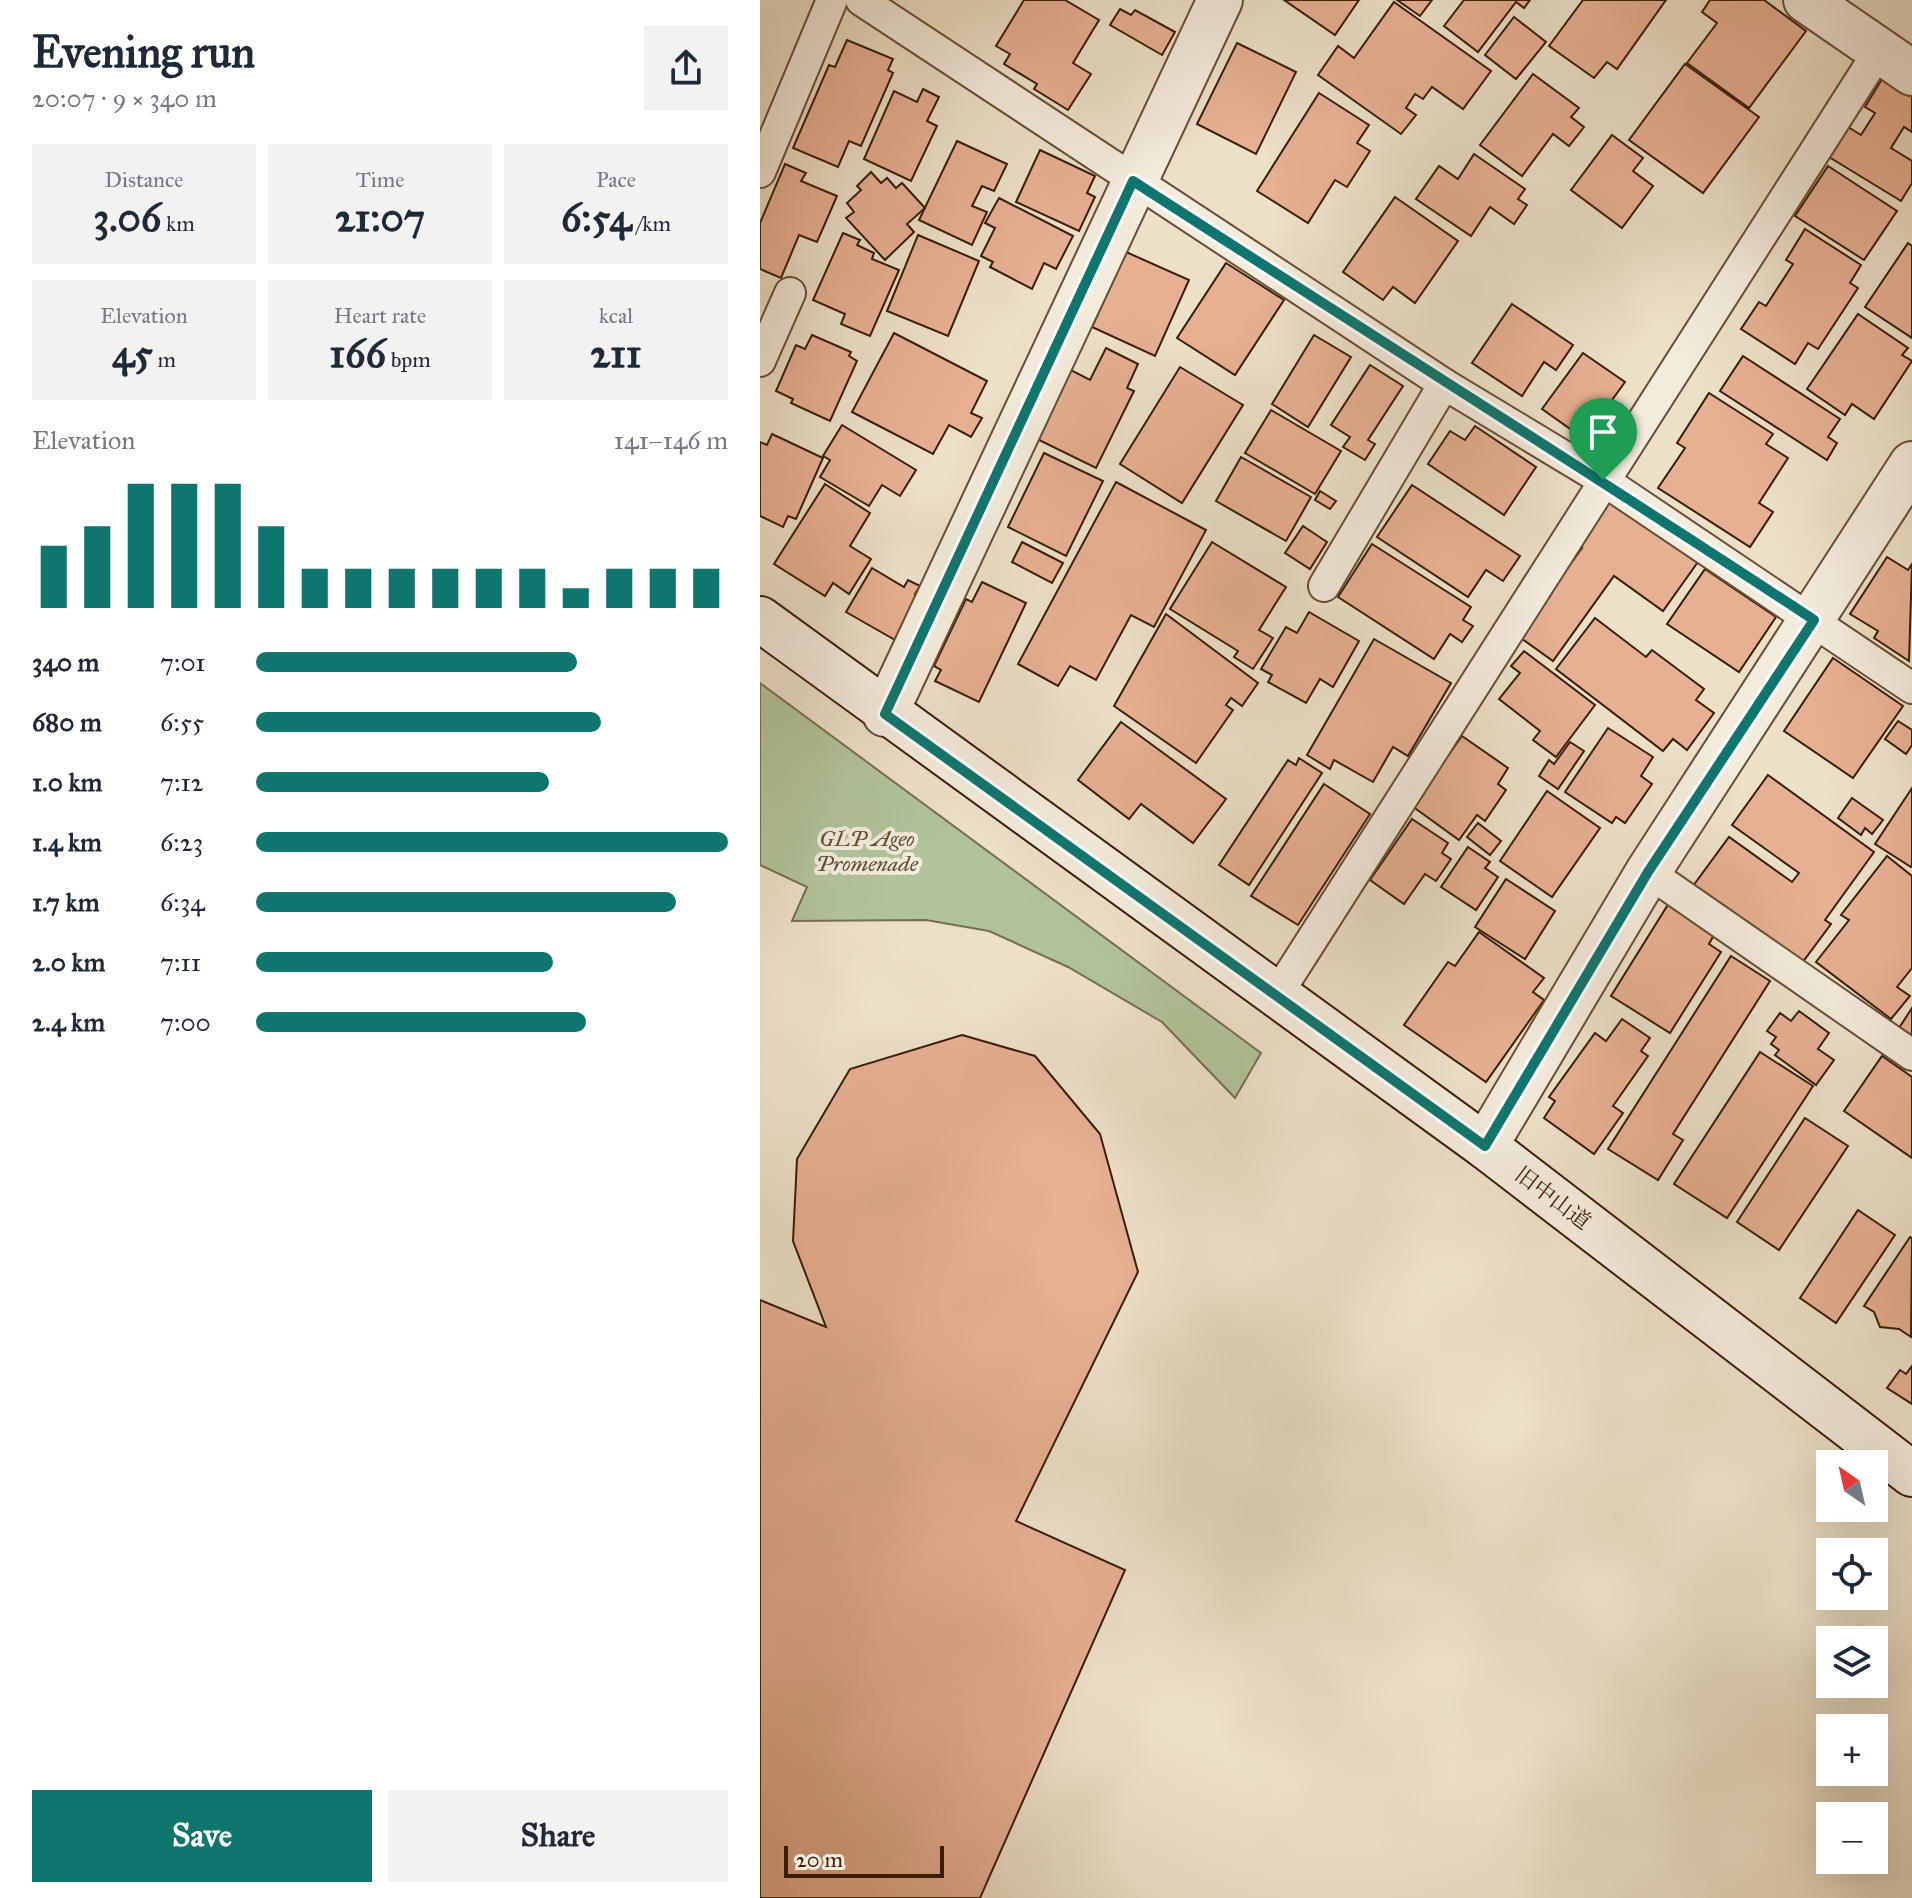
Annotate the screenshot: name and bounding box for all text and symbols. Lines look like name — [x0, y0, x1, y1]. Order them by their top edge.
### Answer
text: Evening run — [32, 25, 255, 79]
button: share — [644, 26, 728, 110]
text: 20:07 · 9 × 340 m — [32, 82, 217, 114]
text: Distance — [105, 166, 183, 193]
text: Time — [356, 166, 404, 193]
text: Pace — [596, 166, 636, 193]
text: 3.06 — [93, 193, 161, 242]
text: 21:07 — [335, 193, 425, 242]
text: 6:54 — [561, 193, 632, 242]
text: km — [161, 210, 195, 237]
text: /km — [632, 210, 671, 237]
text: Elevation — [100, 302, 188, 329]
text: Heart rate — [334, 302, 426, 329]
text: kcal — [599, 302, 633, 329]
text: 45 — [112, 329, 153, 378]
text: 166 — [329, 329, 386, 378]
text: 211 — [590, 329, 642, 378]
text: m — [153, 346, 176, 373]
text: bpm — [386, 346, 431, 373]
pin — [1569, 398, 1637, 480]
icon: arrive — [1581, 410, 1625, 454]
text: Elevation — [32, 424, 135, 456]
text: 141–146 m — [614, 424, 728, 456]
text: 340 m — [32, 646, 99, 678]
text: 7:01 — [160, 646, 206, 678]
text: 680 m — [32, 706, 102, 738]
text: 6:55 — [160, 706, 204, 738]
text: 1.0 km — [32, 766, 102, 798]
text: 7:12 — [160, 766, 204, 798]
park label: GLP Ageo Promenade — [816, 825, 919, 877]
text: 1.4 km — [32, 826, 102, 858]
text: 6:23 — [160, 826, 203, 858]
text: 1.7 km — [32, 886, 100, 918]
text: 6:34 — [160, 886, 205, 918]
text: 2.0 km — [32, 946, 105, 978]
text: 7:11 — [160, 946, 201, 978]
text: 2.4 km — [32, 1006, 105, 1038]
text: 7:00 — [160, 1006, 211, 1038]
street label: 旧中山道 — [1510, 1161, 1596, 1235]
north arrow — [1816, 1450, 1888, 1522]
map controls — [1816, 1450, 1888, 1874]
button: locate — [1816, 1538, 1888, 1610]
button: layers — [1816, 1626, 1888, 1698]
button: + — [1816, 1714, 1888, 1786]
button: Save — [32, 1790, 372, 1882]
button: Share — [388, 1790, 728, 1882]
button: − — [1816, 1802, 1888, 1874]
scale bar — [784, 1842, 944, 1878]
text: 20 m — [796, 1846, 843, 1873]

